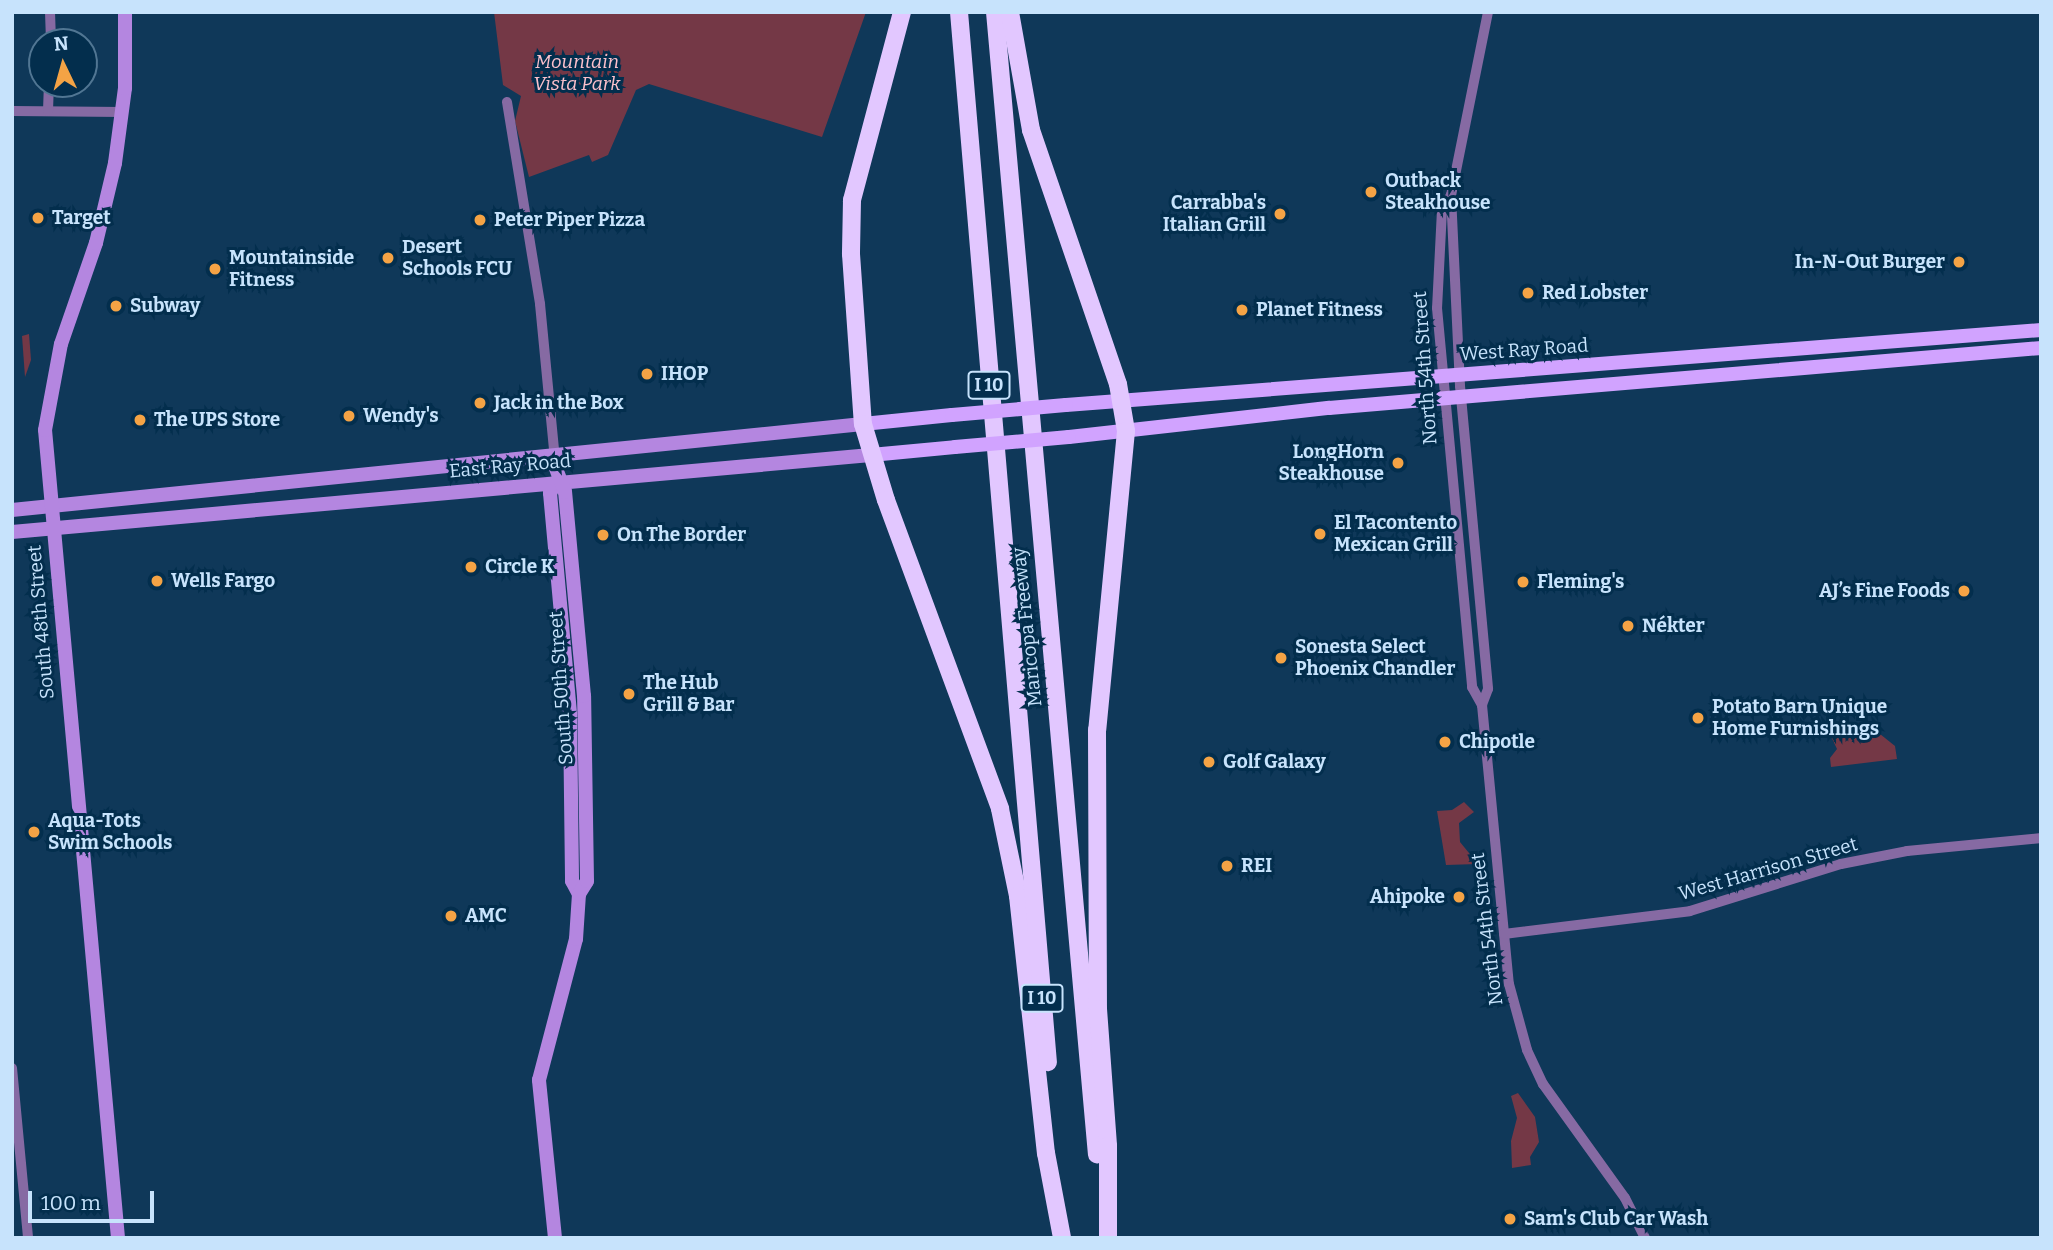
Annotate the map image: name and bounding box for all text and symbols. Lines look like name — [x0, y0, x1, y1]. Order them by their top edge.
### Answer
north arrow — [28, 28, 98, 98]
text: N — [53, 31, 70, 56]
park label: Mountain Vista Park — [533, 51, 621, 95]
place label: Outback Steakhouse — [1385, 170, 1490, 214]
marker: Outback Steakhouse — [1363, 184, 1379, 200]
place label: Carrabba's Italian Grill — [1163, 192, 1266, 236]
marker: Carrabba's Italian Grill — [1272, 206, 1288, 222]
place label: Target — [52, 207, 111, 229]
place label: Peter Piper Pizza — [494, 209, 645, 231]
marker: Target — [30, 210, 46, 226]
marker: Peter Piper Pizza — [472, 212, 488, 228]
place label: Desert Schools FCU — [402, 236, 512, 280]
place label: Mountainside Fitness — [229, 247, 354, 291]
marker: Desert Schools FCU — [380, 250, 396, 266]
place label: In-N-Out Burger — [1795, 251, 1945, 273]
marker: In-N-Out Burger — [1951, 254, 1967, 270]
marker: Mountainside Fitness — [207, 261, 223, 277]
place label: Red Lobster — [1542, 282, 1648, 304]
marker: Red Lobster — [1520, 285, 1536, 301]
street label: North 54th Street — [1408, 291, 1442, 445]
place label: Subway — [130, 295, 200, 317]
marker: Subway — [108, 298, 124, 314]
place label: Planet Fitness — [1256, 299, 1383, 321]
marker: Planet Fitness — [1234, 302, 1250, 318]
street label: West Ray Road — [1459, 334, 1589, 366]
place label: IHOP — [661, 363, 708, 385]
marker: IHOP — [639, 366, 655, 382]
road number: I 10 — [966, 370, 1012, 400]
place label: Jack in the Box — [494, 392, 624, 414]
marker: Jack in the Box — [472, 395, 488, 411]
place label: Wendy's — [363, 405, 439, 427]
marker: Wendy's — [341, 408, 357, 424]
place label: The UPS Store — [154, 409, 280, 431]
marker: The UPS Store — [132, 412, 148, 428]
place label: LongHorn Steakhouse — [1279, 441, 1384, 485]
street label: East Ray Road — [448, 449, 572, 483]
marker: LongHorn Steakhouse — [1390, 455, 1406, 471]
place label: El Tacontento Mexican Grill — [1334, 512, 1457, 556]
place label: On The Border — [617, 524, 746, 546]
marker: El Tacontento Mexican Grill — [1312, 526, 1328, 542]
marker: On The Border — [595, 527, 611, 543]
street label: South 48th Street — [23, 544, 59, 700]
street label: Maricopa Freeway — [1007, 546, 1047, 708]
place label: Circle K — [485, 556, 554, 578]
marker: Circle K — [463, 559, 479, 575]
place label: Wells Fargo — [171, 570, 275, 592]
place label: Fleming's — [1537, 571, 1624, 593]
marker: Wells Fargo — [149, 573, 165, 589]
marker: Fleming's — [1515, 574, 1531, 590]
place label: AJ’s Fine Foods — [1819, 580, 1950, 602]
marker: AJ’s Fine Foods — [1956, 583, 1972, 599]
street label: South 50th Street — [544, 610, 578, 766]
place label: Nékter — [1642, 615, 1705, 637]
marker: Nékter — [1620, 618, 1636, 634]
place label: Sonesta Select Phoenix Chandler — [1295, 636, 1455, 680]
marker: Sonesta Select Phoenix Chandler — [1273, 650, 1289, 666]
place label: The Hub Grill & Bar — [643, 672, 734, 716]
marker: The Hub Grill & Bar — [621, 686, 637, 702]
place label: Potato Barn Unique Home Furnishings — [1712, 696, 1887, 740]
marker: Potato Barn Unique Home Furnishings — [1690, 710, 1706, 726]
place label: Chipotle — [1459, 731, 1535, 753]
marker: Chipotle — [1437, 734, 1453, 750]
place label: Golf Galaxy — [1223, 751, 1326, 773]
marker: Golf Galaxy — [1201, 754, 1217, 770]
place label: Aqua-Tots Swim Schools — [48, 810, 172, 854]
marker: Aqua-Tots Swim Schools — [26, 824, 42, 840]
street label: West Harrison Street — [1676, 833, 1860, 905]
street label: North 54th Street — [1466, 851, 1508, 1007]
place label: REI — [1241, 855, 1272, 877]
marker: REI — [1219, 858, 1235, 874]
place label: Ahipoke — [1370, 886, 1445, 908]
marker: Ahipoke — [1451, 889, 1467, 905]
place label: AMC — [465, 905, 507, 927]
marker: AMC — [443, 908, 459, 924]
road number: I 10 — [1019, 984, 1065, 1013]
scale bar — [32, 1176, 158, 1220]
text: 100 m — [41, 1190, 101, 1216]
place label: Sam's Club Car Wash — [1524, 1208, 1708, 1230]
marker: Sam's Club Car Wash — [1502, 1211, 1518, 1227]

